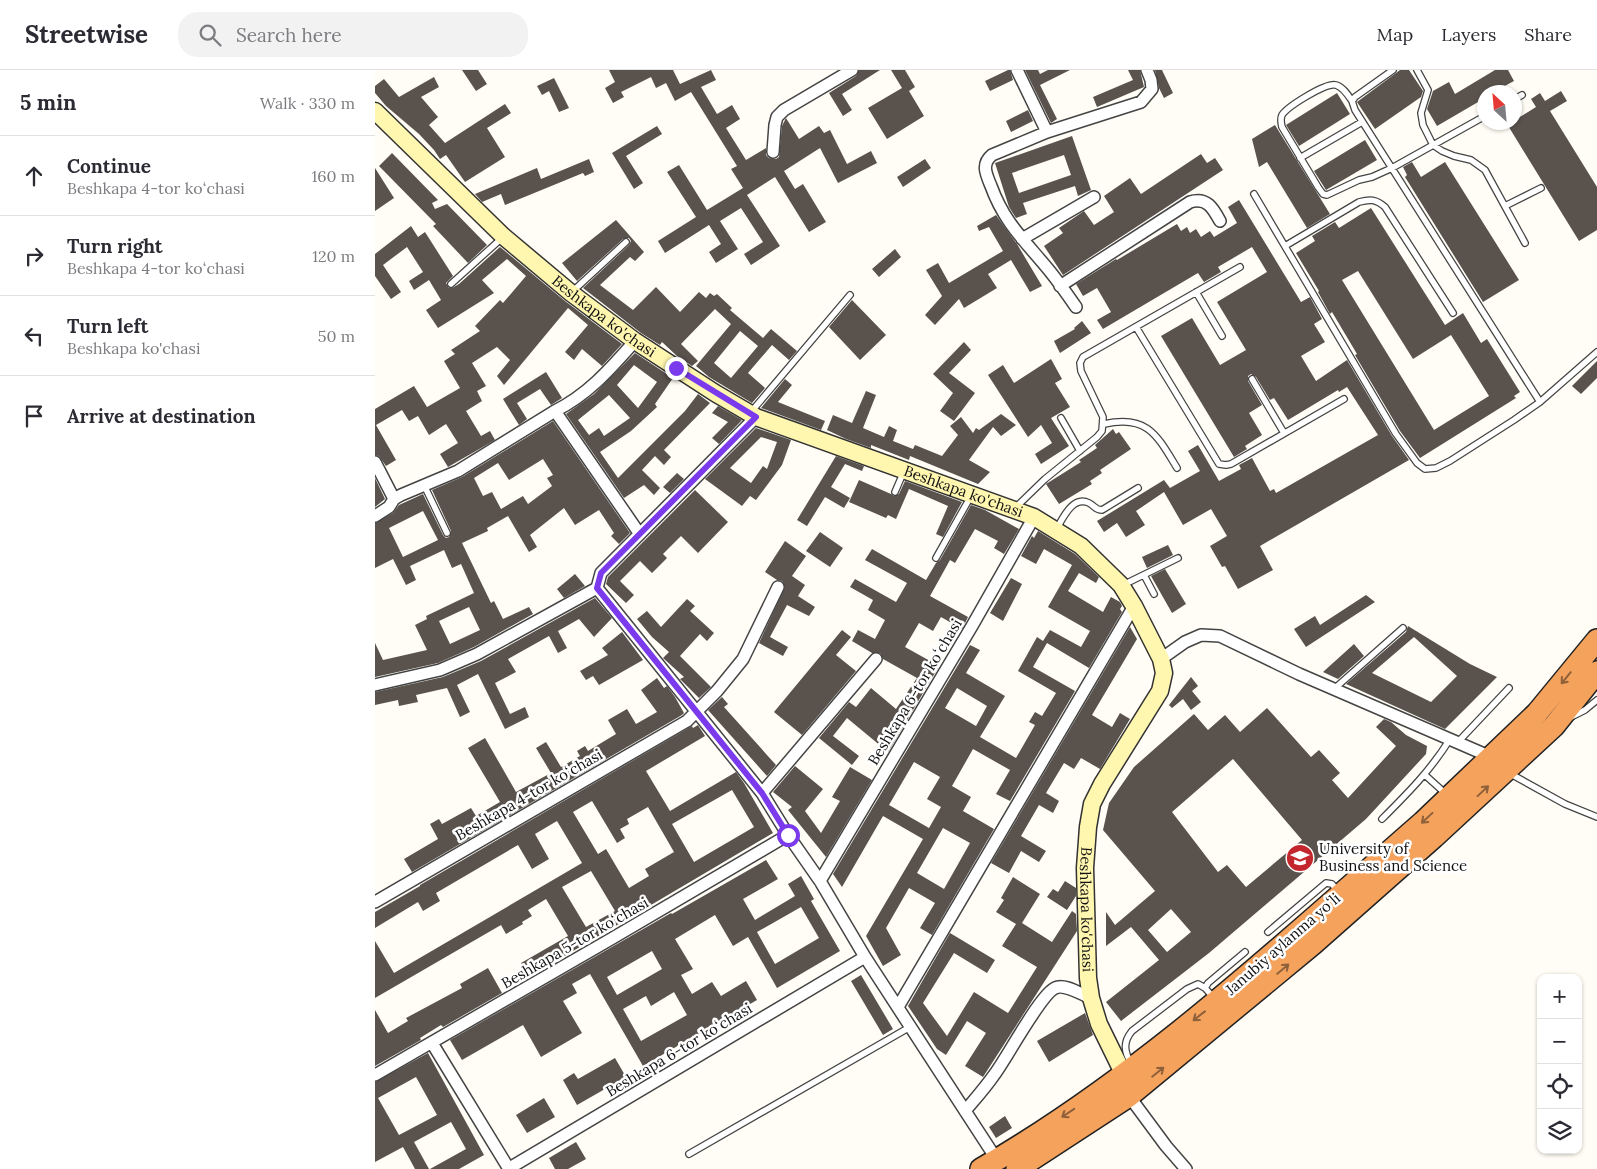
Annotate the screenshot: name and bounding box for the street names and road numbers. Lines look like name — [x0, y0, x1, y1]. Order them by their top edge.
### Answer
street label: Beshkapa ko'chasi — [548, 271, 660, 361]
street label: Beshkapa ko'chasi — [901, 461, 1026, 521]
street label: Beshkapa 6-tor koʻchasi — [863, 615, 966, 768]
street label: Beshkapa 4-tor koʻchasi — [452, 745, 606, 844]
street label: Beshkapa ko'chasi — [1076, 846, 1098, 972]
street label: Janubiy aylanma yoʻli — [1221, 889, 1344, 999]
street label: Beshkapa 5-tor koʻchasi — [498, 893, 652, 992]
street label: Beshkapa 6-tor koʻchasi — [602, 998, 755, 1101]

